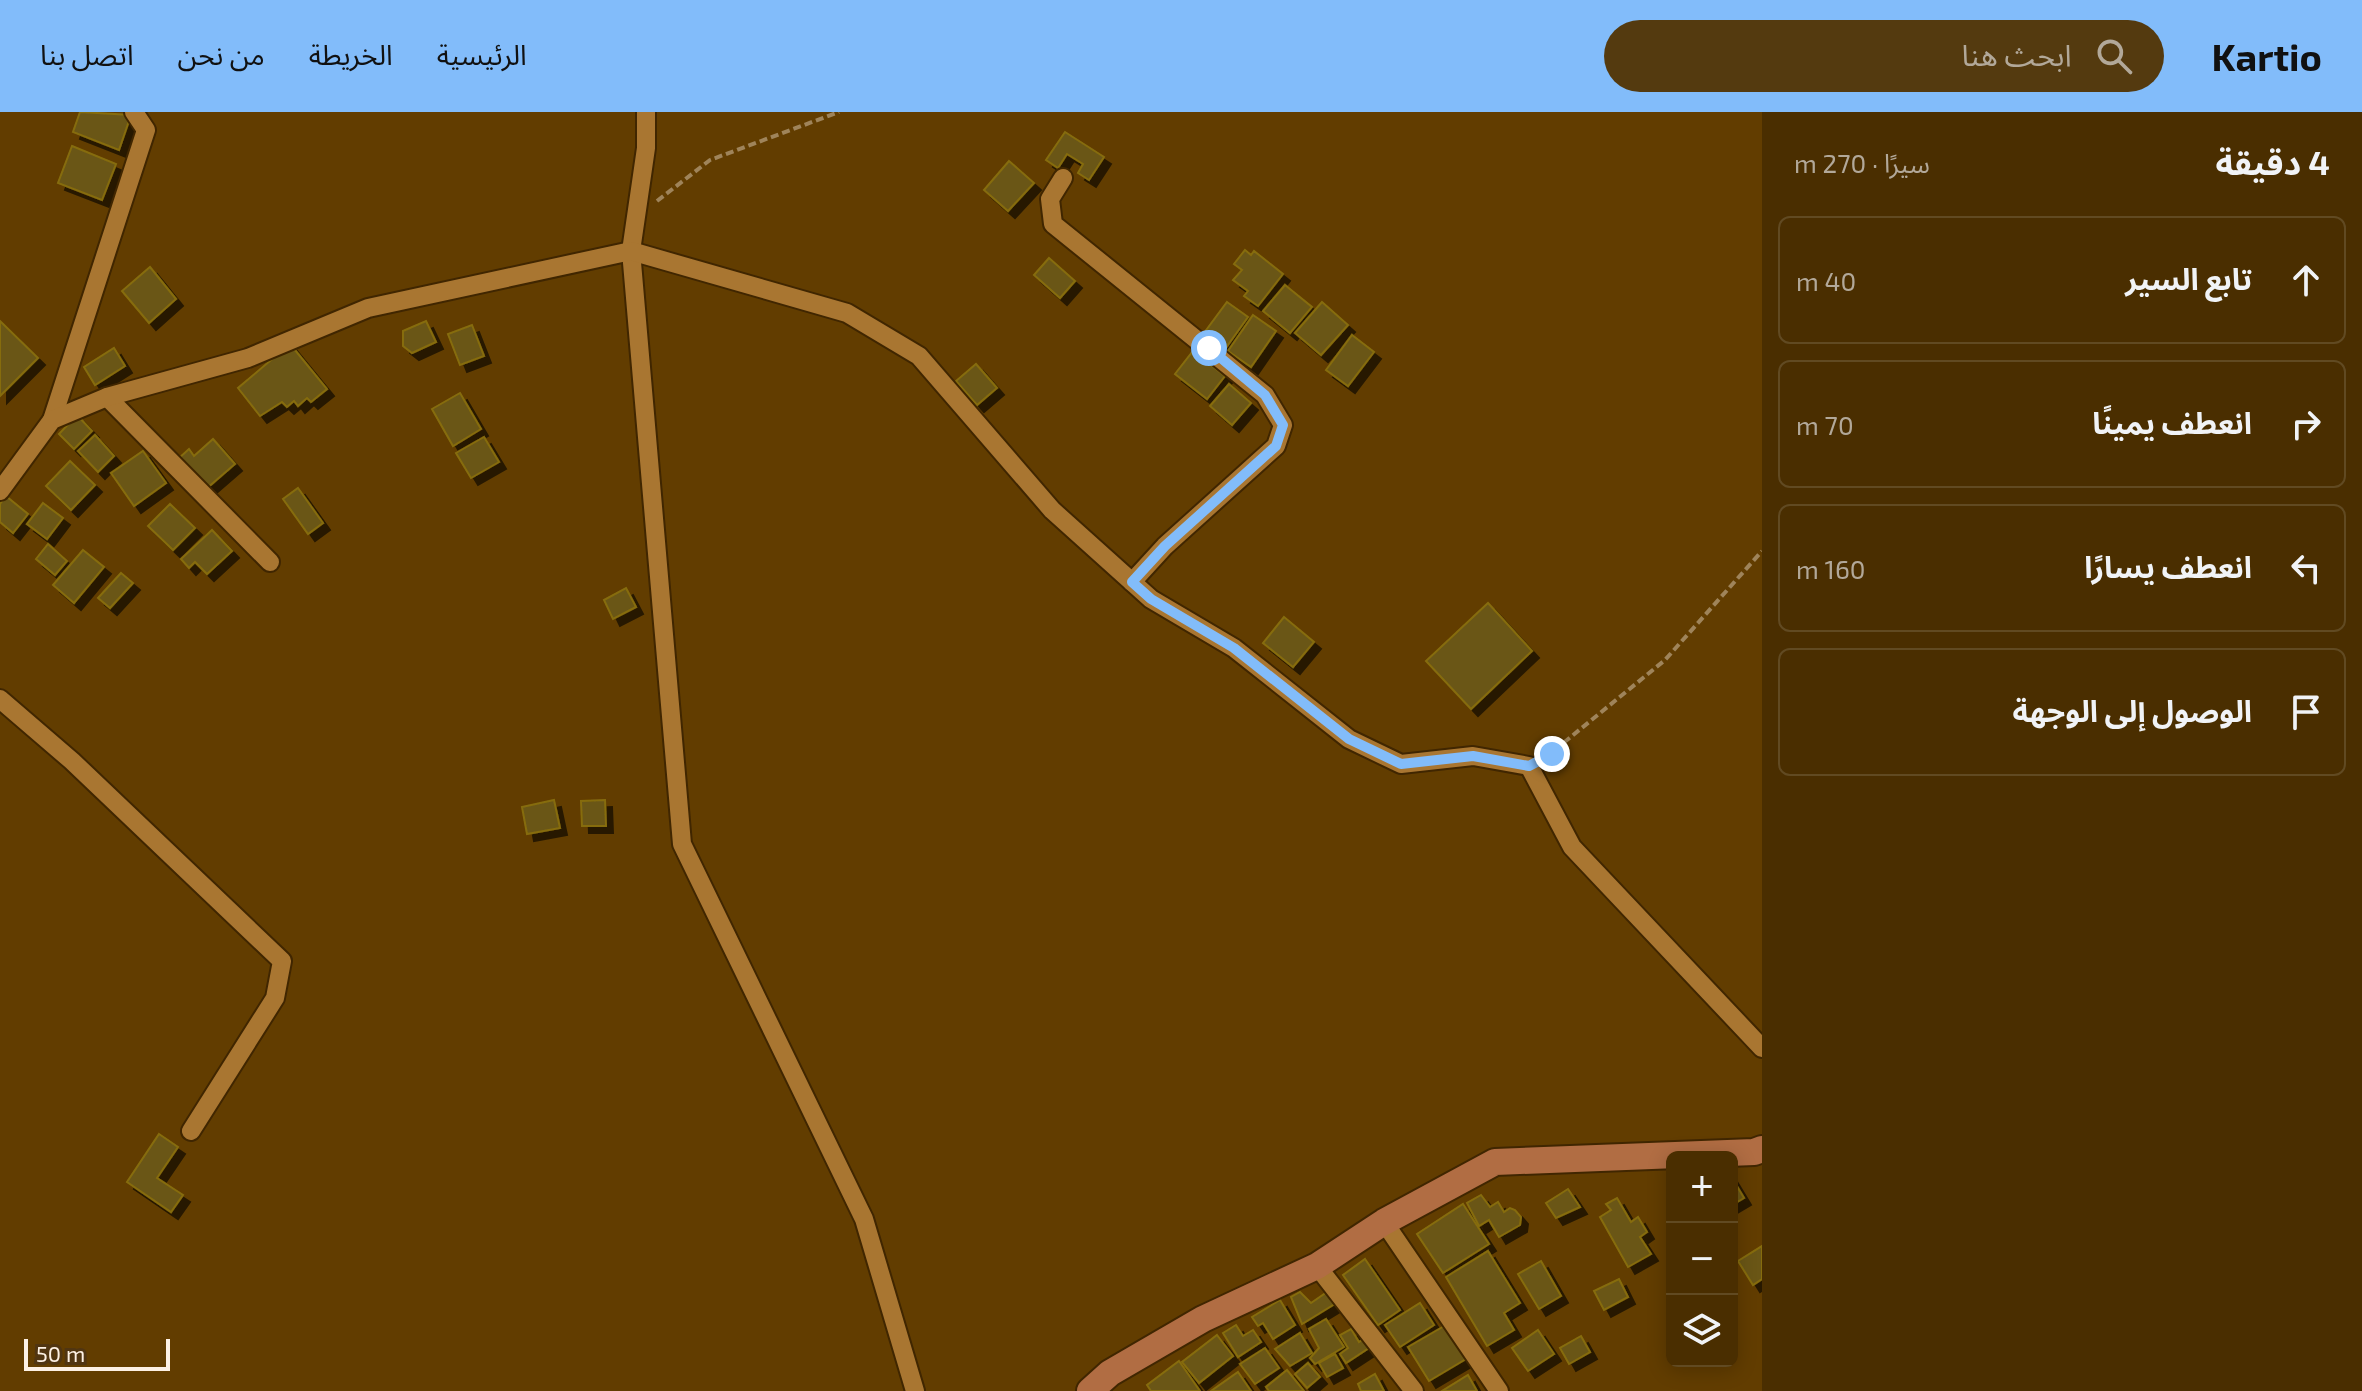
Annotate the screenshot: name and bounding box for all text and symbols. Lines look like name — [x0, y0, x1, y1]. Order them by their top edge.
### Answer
search box — [1604, 20, 2164, 92]
text: Kartio — [2212, 33, 2322, 79]
icon: search — [2092, 34, 2136, 78]
text: ابحث هنا — [1961, 36, 2072, 72]
text: اتصل بنا — [40, 37, 134, 71]
text: من نحن — [178, 37, 265, 71]
text: الخريطة — [309, 37, 393, 71]
text: الرئيسية — [437, 37, 527, 71]
text: 4 دقيقة — [2215, 141, 2330, 182]
text: سيرًا · 270 m — [1794, 147, 1930, 178]
icon: ahead — [2284, 258, 2328, 302]
text: تابع السير — [2125, 260, 2252, 296]
text: 40 m — [1796, 265, 1856, 296]
route start — [1191, 330, 1227, 366]
icon: right — [2284, 402, 2328, 446]
text: انعطف يمينًا — [2092, 404, 2252, 440]
text: 70 m — [1796, 409, 1854, 440]
icon: left — [2284, 546, 2328, 590]
text: انعطف يسارًا — [2084, 548, 2252, 584]
text: 160 m — [1796, 553, 1866, 584]
icon: arrive — [2284, 690, 2328, 734]
text: الوصول إلى الوجهة — [2013, 692, 2252, 728]
route end — [1534, 736, 1570, 772]
map controls — [1666, 1151, 1738, 1367]
button: + — [1666, 1151, 1738, 1223]
button: − — [1666, 1223, 1738, 1295]
button: layers — [1666, 1295, 1738, 1367]
scale bar — [24, 1335, 170, 1371]
text: 50 m — [36, 1340, 85, 1366]

